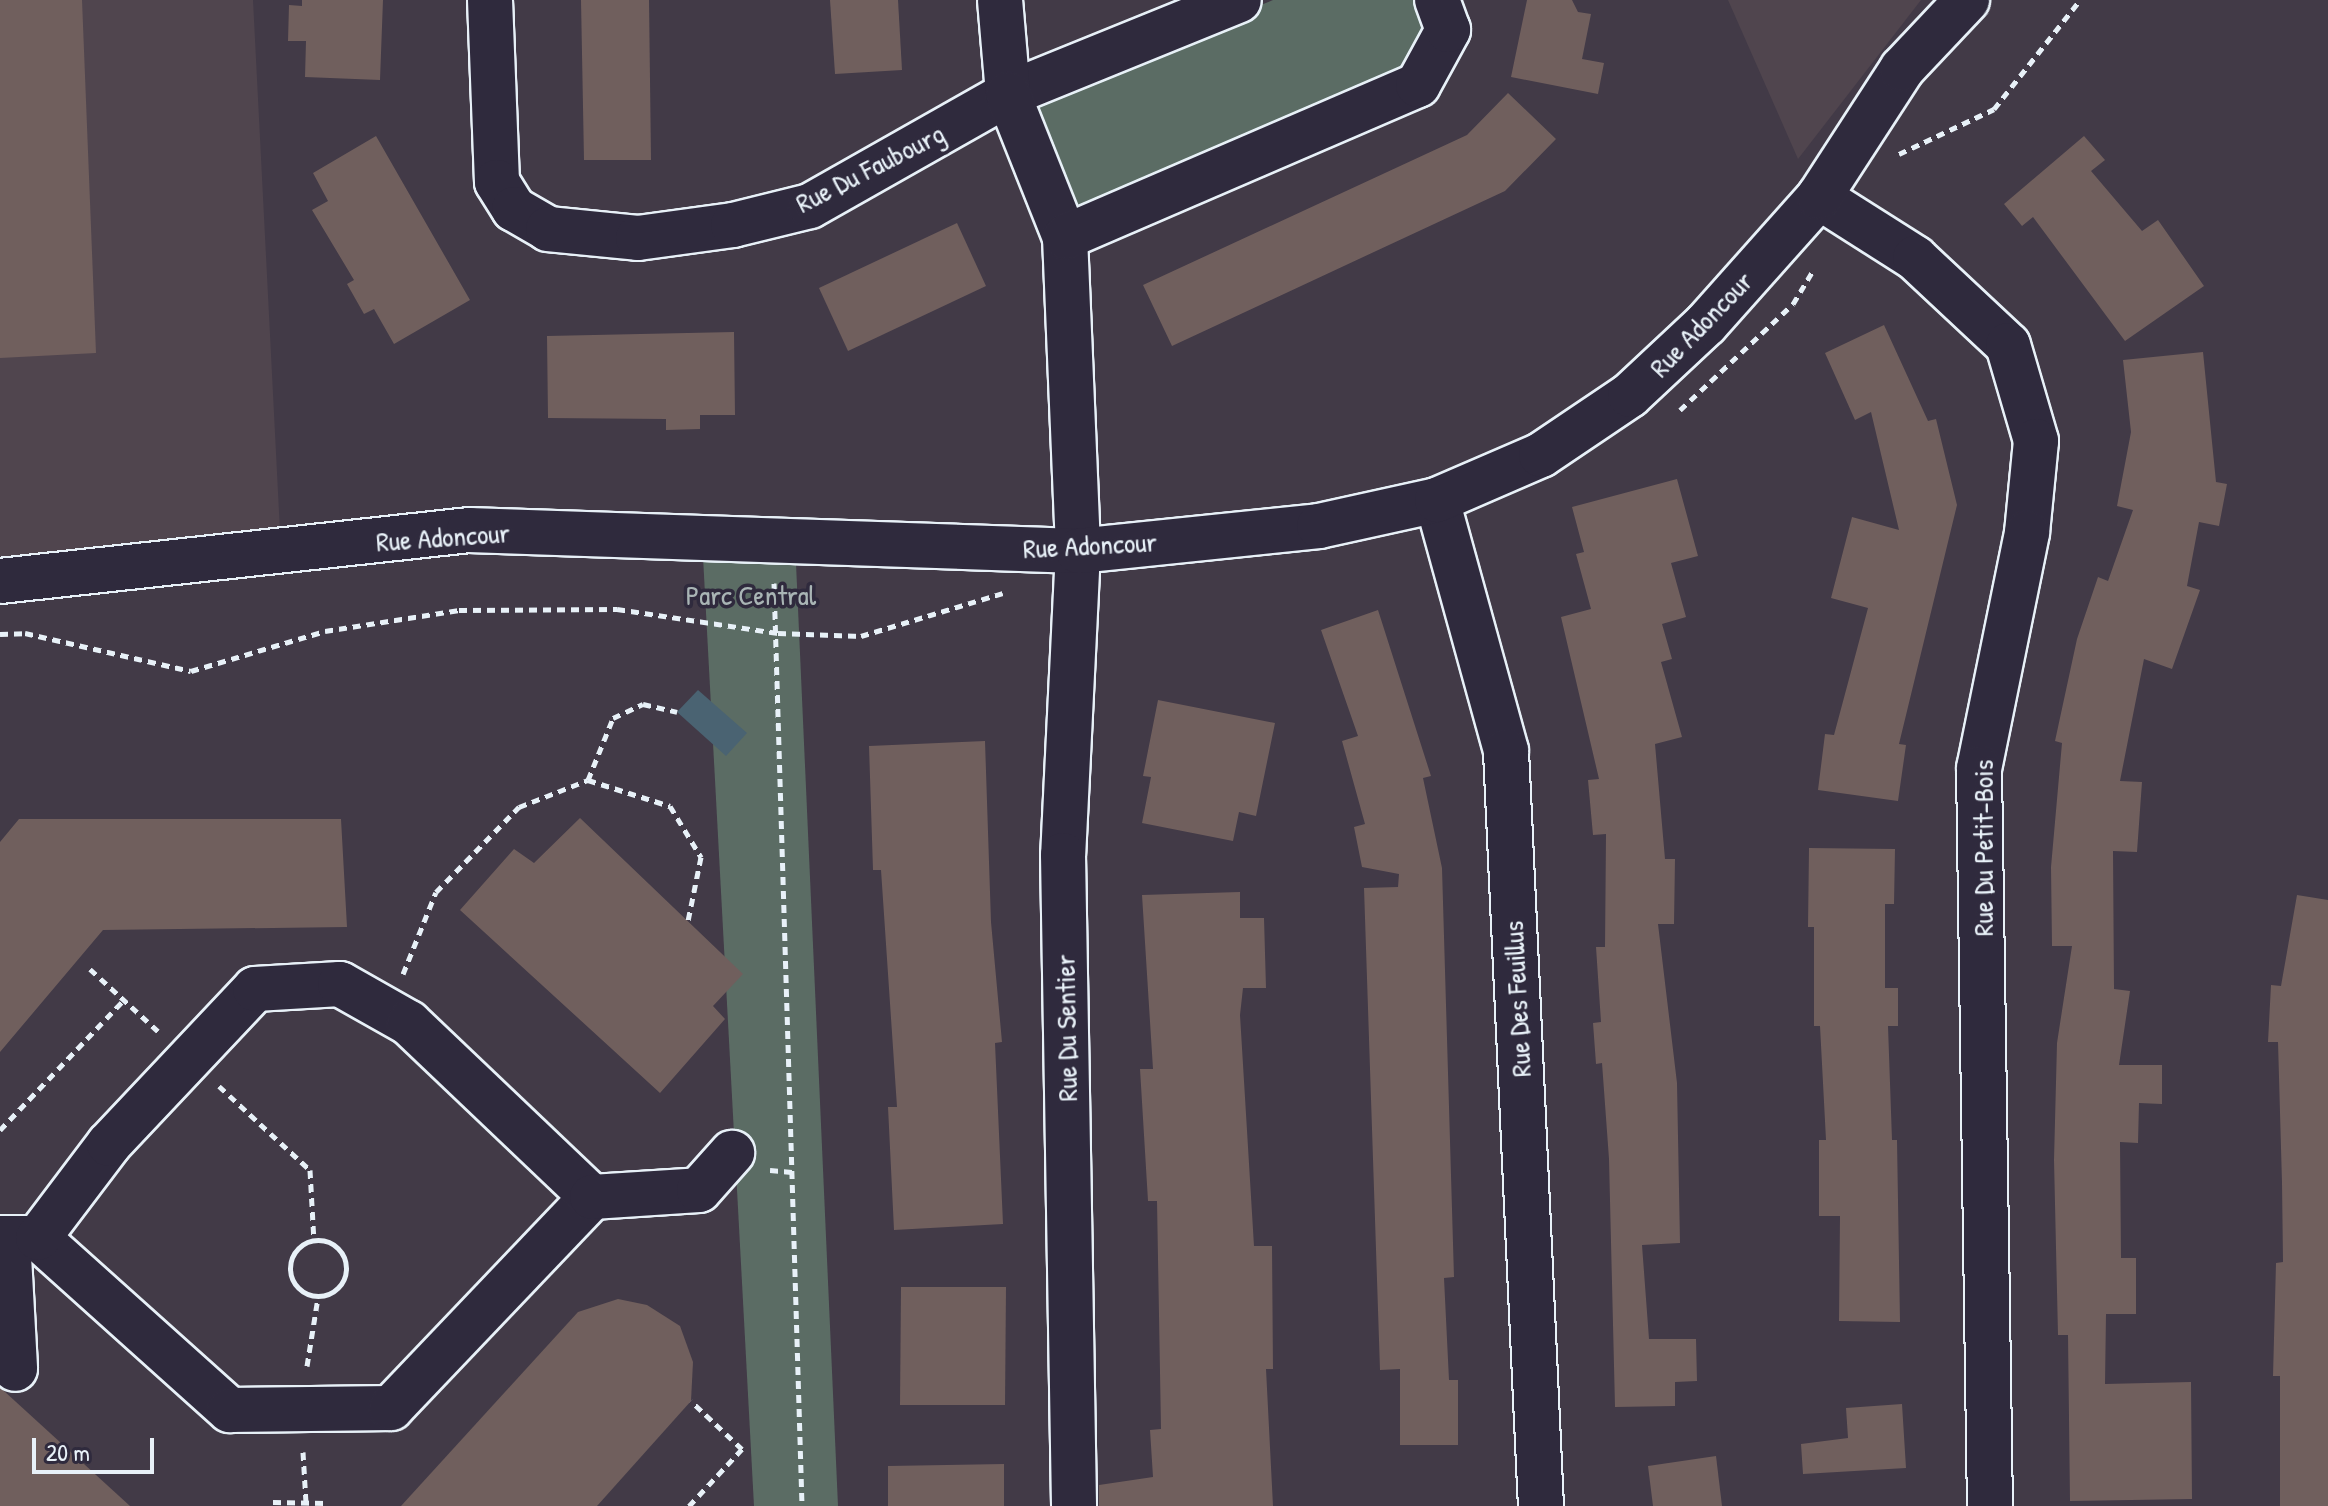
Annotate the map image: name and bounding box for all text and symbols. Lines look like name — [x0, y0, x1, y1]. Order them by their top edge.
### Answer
street label: Rue Du Faubourg — [790, 116, 950, 220]
street label: Rue Adoncour — [1642, 264, 1760, 384]
street label: Rue Adoncour — [375, 516, 511, 558]
street label: Rue Adoncour — [1022, 525, 1158, 565]
park label: Parc Central — [686, 578, 816, 612]
street label: Rue Du Petit-Bois — [1966, 760, 2000, 936]
street label: Rue Des Feuillus — [1496, 920, 1538, 1078]
street label: Rue Du Sentier — [1048, 954, 1084, 1102]
scale bar — [36, 1422, 158, 1472]
text: 20 m — [46, 1436, 90, 1468]

